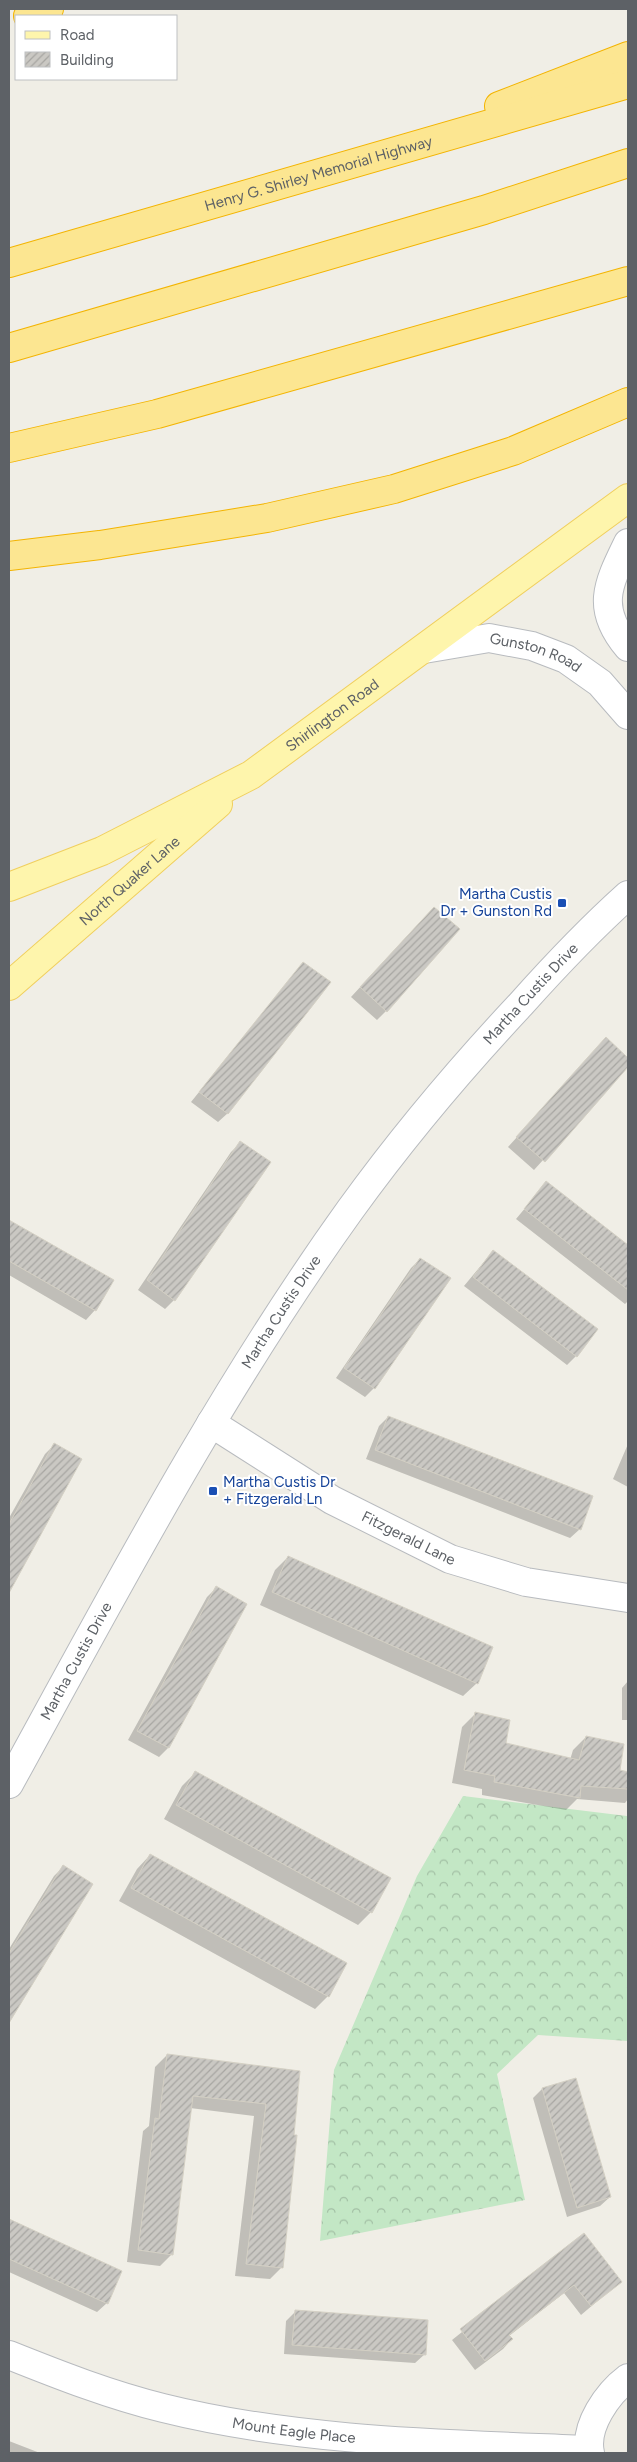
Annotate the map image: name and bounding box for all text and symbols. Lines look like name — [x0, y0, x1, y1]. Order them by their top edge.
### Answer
legend — [15, 15, 178, 80]
text: Road — [60, 26, 95, 44]
text: Building — [60, 51, 114, 69]
street label: Henry G. Shirley Memorial Highway — [202, 132, 434, 215]
street label: Gunston Road — [488, 629, 585, 676]
street label: Shirlington Road — [282, 675, 383, 755]
street label: North Quaker Lane — [76, 832, 183, 929]
place label: Martha Custis Dr + Gunston Rd — [440, 885, 552, 920]
marker: Martha Custis Dr + Gunston Rd — [556, 897, 568, 909]
street label: Martha Custis Drive — [479, 939, 582, 1048]
street label: Martha Custis Drive — [238, 1252, 325, 1372]
place label: Martha Custis Dr + Fitzgerald Ln — [223, 1473, 335, 1508]
marker: Martha Custis Dr + Fitzgerald Ln — [207, 1485, 219, 1497]
street label: Fitzgerald Lane — [359, 1507, 457, 1569]
street label: Martha Custis Drive — [37, 1599, 116, 1723]
street label: Mount Eagle Place — [231, 2414, 356, 2447]

